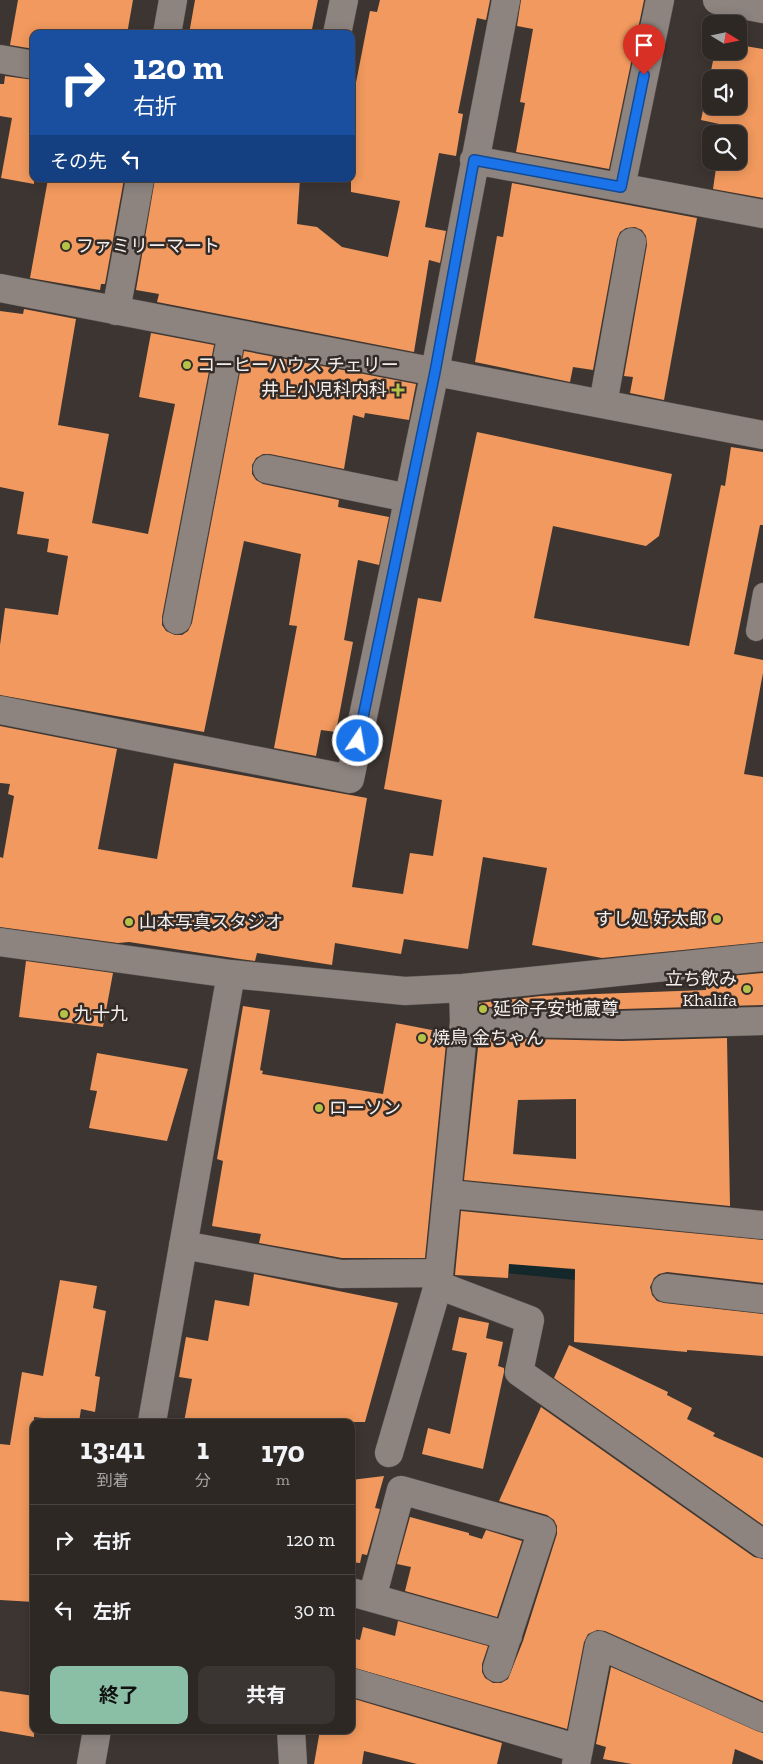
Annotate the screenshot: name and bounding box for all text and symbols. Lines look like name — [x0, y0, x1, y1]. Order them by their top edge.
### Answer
north arrow — [702, 15, 748, 60]
map controls — [702, 15, 747, 170]
pin — [623, 24, 665, 75]
icon: arrive — [630, 31, 658, 59]
text: 120 m — [133, 46, 223, 88]
icon: right — [50, 50, 115, 115]
button: sound — [702, 70, 747, 115]
text: 右折 — [133, 93, 177, 120]
button: search — [702, 125, 747, 170]
icon: left — [117, 145, 145, 173]
text: その先 — [50, 150, 107, 173]
place label: ファミリーマート — [76, 235, 220, 257]
marker: ファミリーマート — [60, 240, 72, 252]
place label: コーヒーハウス チェリー — [197, 354, 399, 376]
marker: コーヒーハウス チェリー — [181, 359, 193, 371]
place label: 井上小児科内科 — [261, 379, 387, 401]
marker: 井上小児科内科 — [391, 383, 405, 397]
position arrow — [331, 714, 383, 766]
place label: すし処 好太郎 — [595, 908, 707, 930]
place label: 山本写真スタジオ — [139, 911, 283, 933]
marker: すし処 好太郎 — [711, 913, 723, 925]
marker: 山本写真スタジオ — [123, 916, 135, 928]
place label: 立ち飲み Khalifa — [665, 968, 737, 1011]
marker: 立ち飲み Khalifa — [741, 983, 753, 995]
place label: 延命子安地蔵尊 — [493, 998, 619, 1020]
place label: 九十九 — [74, 1003, 128, 1025]
marker: 延命子安地蔵尊 — [477, 1003, 489, 1015]
marker: 九十九 — [58, 1008, 70, 1020]
place label: 焼鳥 金ちゃん — [432, 1027, 544, 1049]
marker: 焼鳥 金ちゃん — [416, 1032, 428, 1044]
place label: ローソン — [329, 1097, 401, 1119]
marker: ローソン — [313, 1102, 325, 1114]
text: 13:41 — [80, 1431, 145, 1467]
text: 1 — [197, 1431, 209, 1467]
text: 170 — [261, 1434, 305, 1470]
text: m — [276, 1470, 290, 1489]
text: 到着 — [97, 1471, 129, 1490]
text: 分 — [195, 1471, 211, 1490]
icon: right — [50, 1526, 78, 1554]
text: 120 m — [286, 1528, 335, 1551]
text: 右折 — [93, 1530, 131, 1553]
icon: left — [50, 1596, 78, 1624]
text: 30 m — [294, 1598, 335, 1621]
text: 左折 — [93, 1600, 131, 1623]
button: 終了 — [50, 1666, 188, 1724]
button: 共有 — [198, 1666, 335, 1724]

